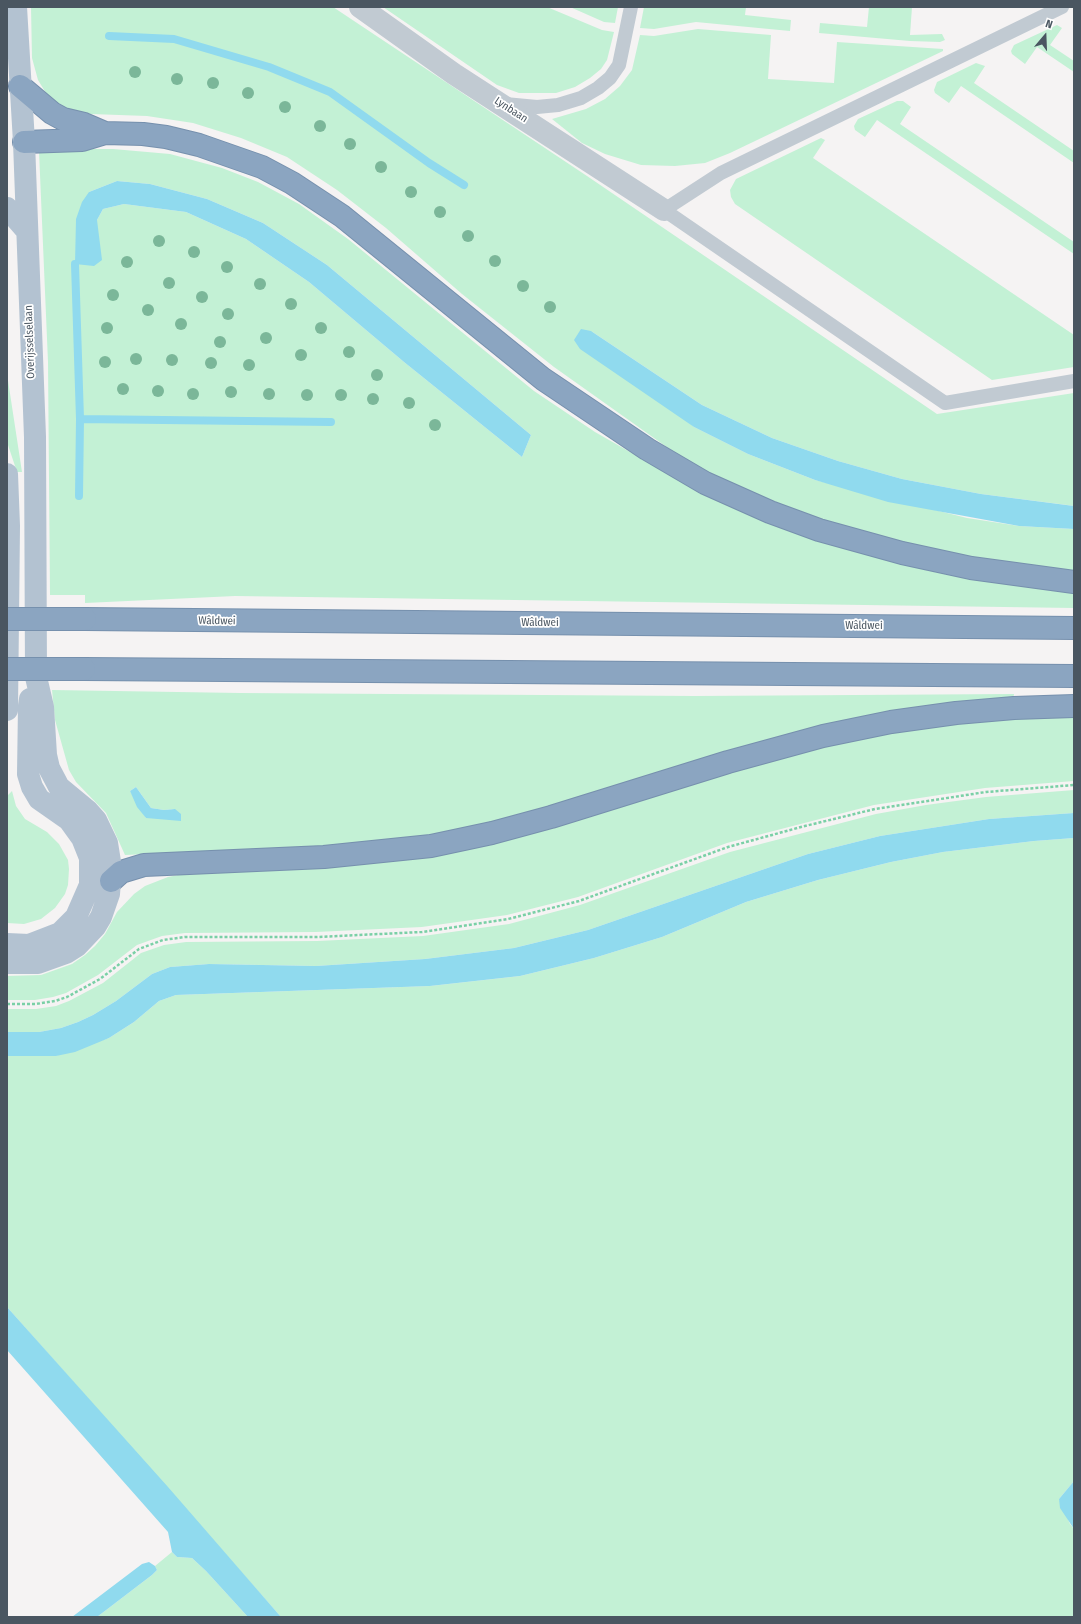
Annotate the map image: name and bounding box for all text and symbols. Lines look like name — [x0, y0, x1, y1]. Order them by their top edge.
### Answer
north arrow — [1025, 16, 1065, 56]
text: N — [1044, 17, 1054, 31]
street label: Lynbaan — [492, 94, 530, 126]
street label: Overijsselselaan — [22, 305, 38, 379]
street label: Wâldwei — [198, 614, 236, 628]
street label: Wâldwei — [521, 616, 559, 630]
street label: Wâldwei — [845, 619, 883, 633]

